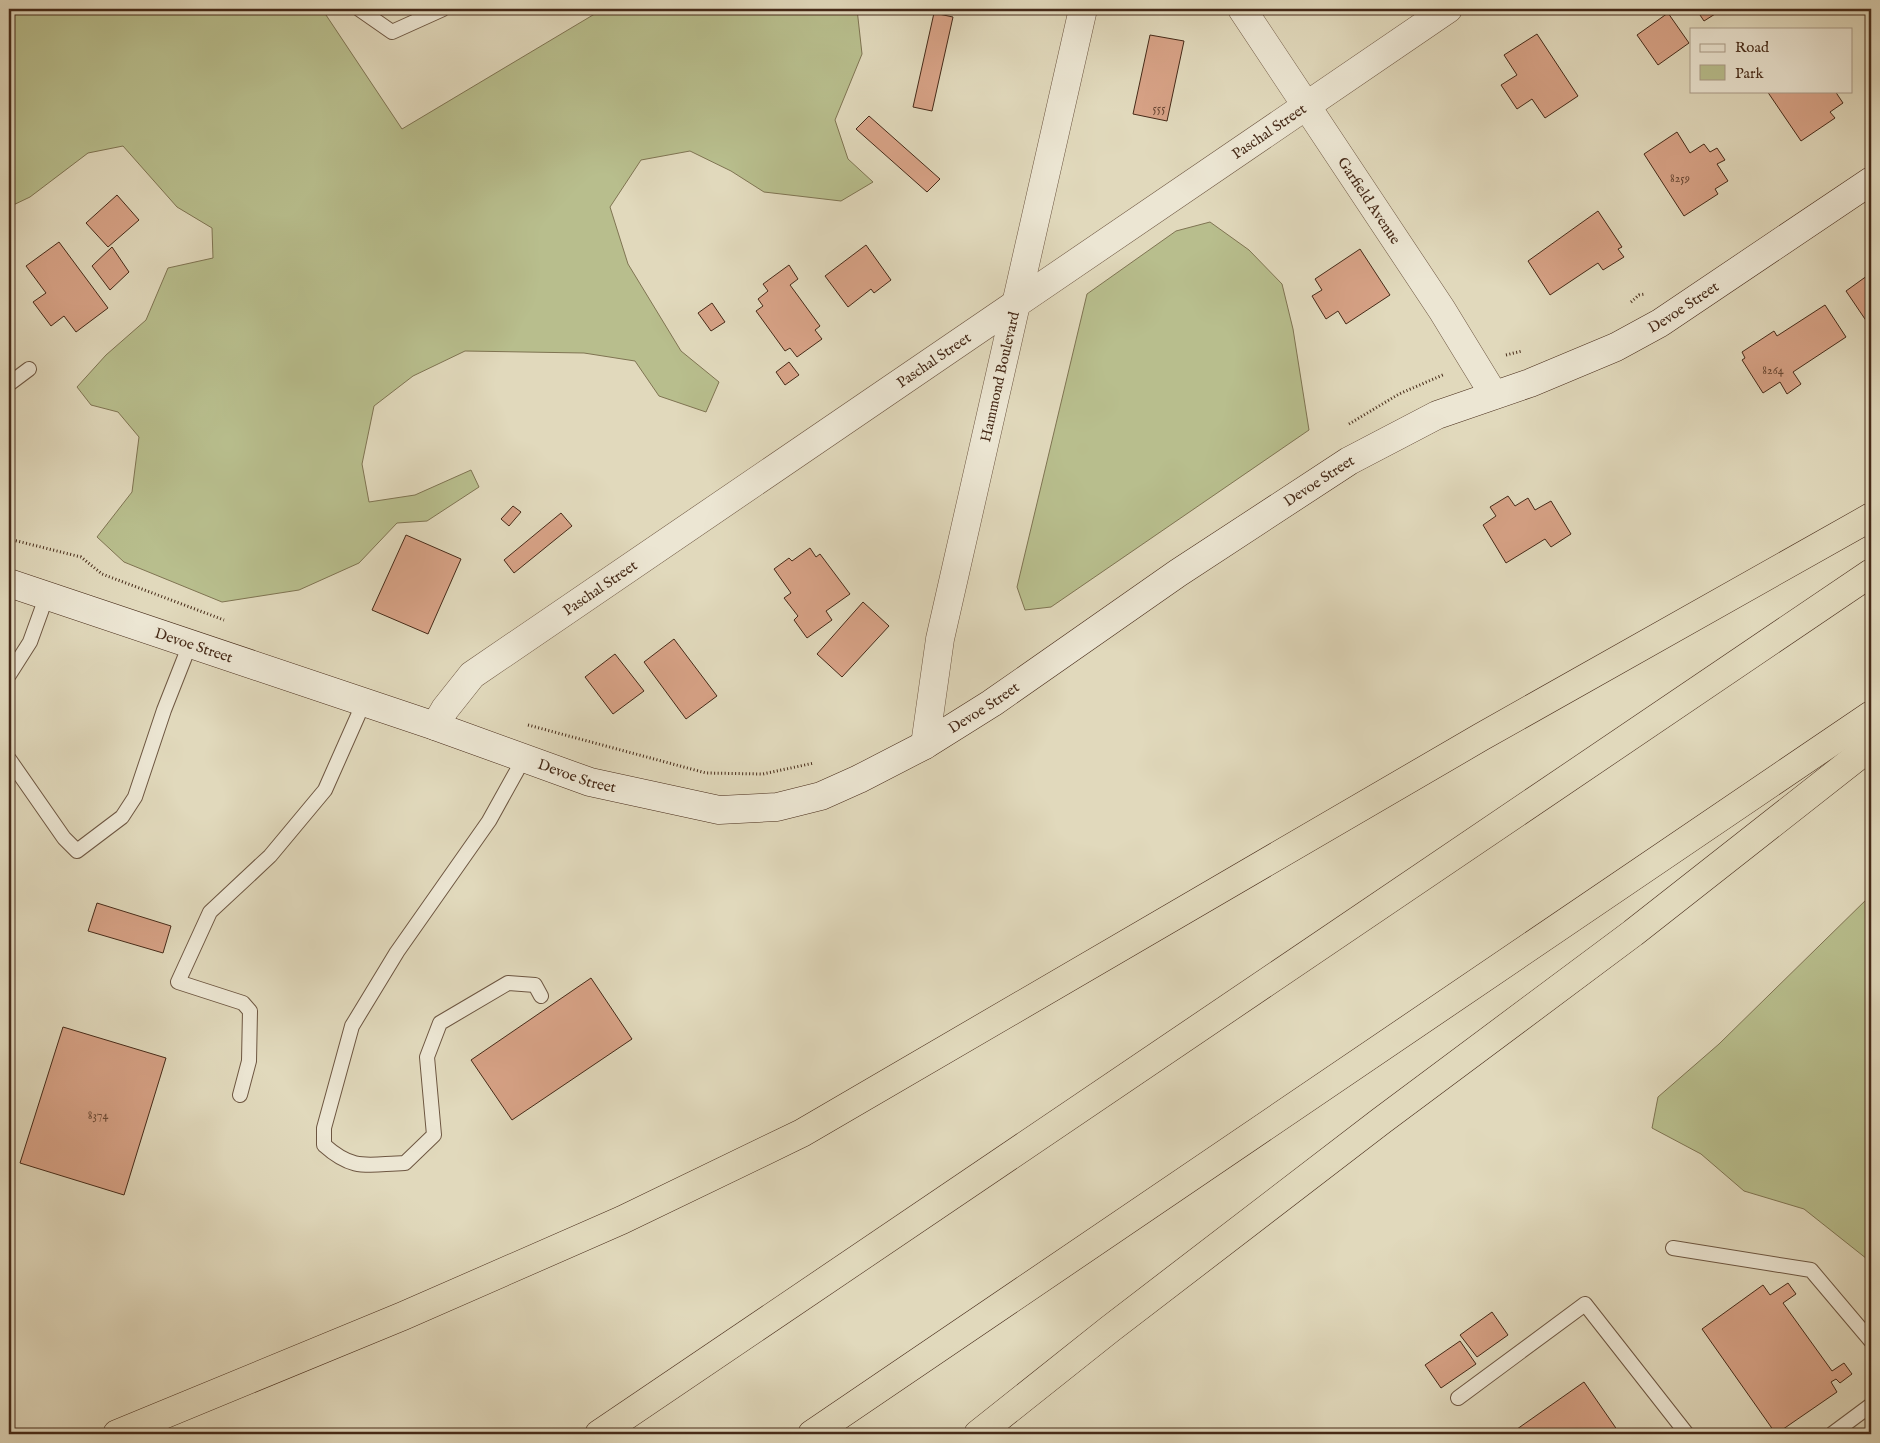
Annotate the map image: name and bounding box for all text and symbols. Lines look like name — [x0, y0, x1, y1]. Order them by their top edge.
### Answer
legend — [1690, 28, 1852, 92]
text: Road — [1735, 38, 1770, 57]
text: Park — [1735, 64, 1765, 83]
street label: Paschal Street — [1228, 99, 1310, 163]
house number: 555 — [1152, 101, 1166, 116]
street label: Garfield Avenue — [1333, 153, 1405, 248]
house number: 8259 — [1670, 171, 1690, 186]
street label: Devoe Street — [1645, 277, 1722, 337]
street label: Hammond Boulevard — [976, 309, 1024, 444]
street label: Paschal Street — [893, 328, 974, 392]
house number: 8264 — [1762, 363, 1784, 378]
street label: Devoe Street — [1280, 450, 1358, 511]
street label: Paschal Street — [559, 556, 641, 620]
street label: Devoe Street — [152, 623, 235, 667]
street label: Devoe Street — [945, 677, 1023, 738]
street label: Devoe Street — [535, 754, 618, 797]
house number: 8374 — [88, 1108, 108, 1123]

